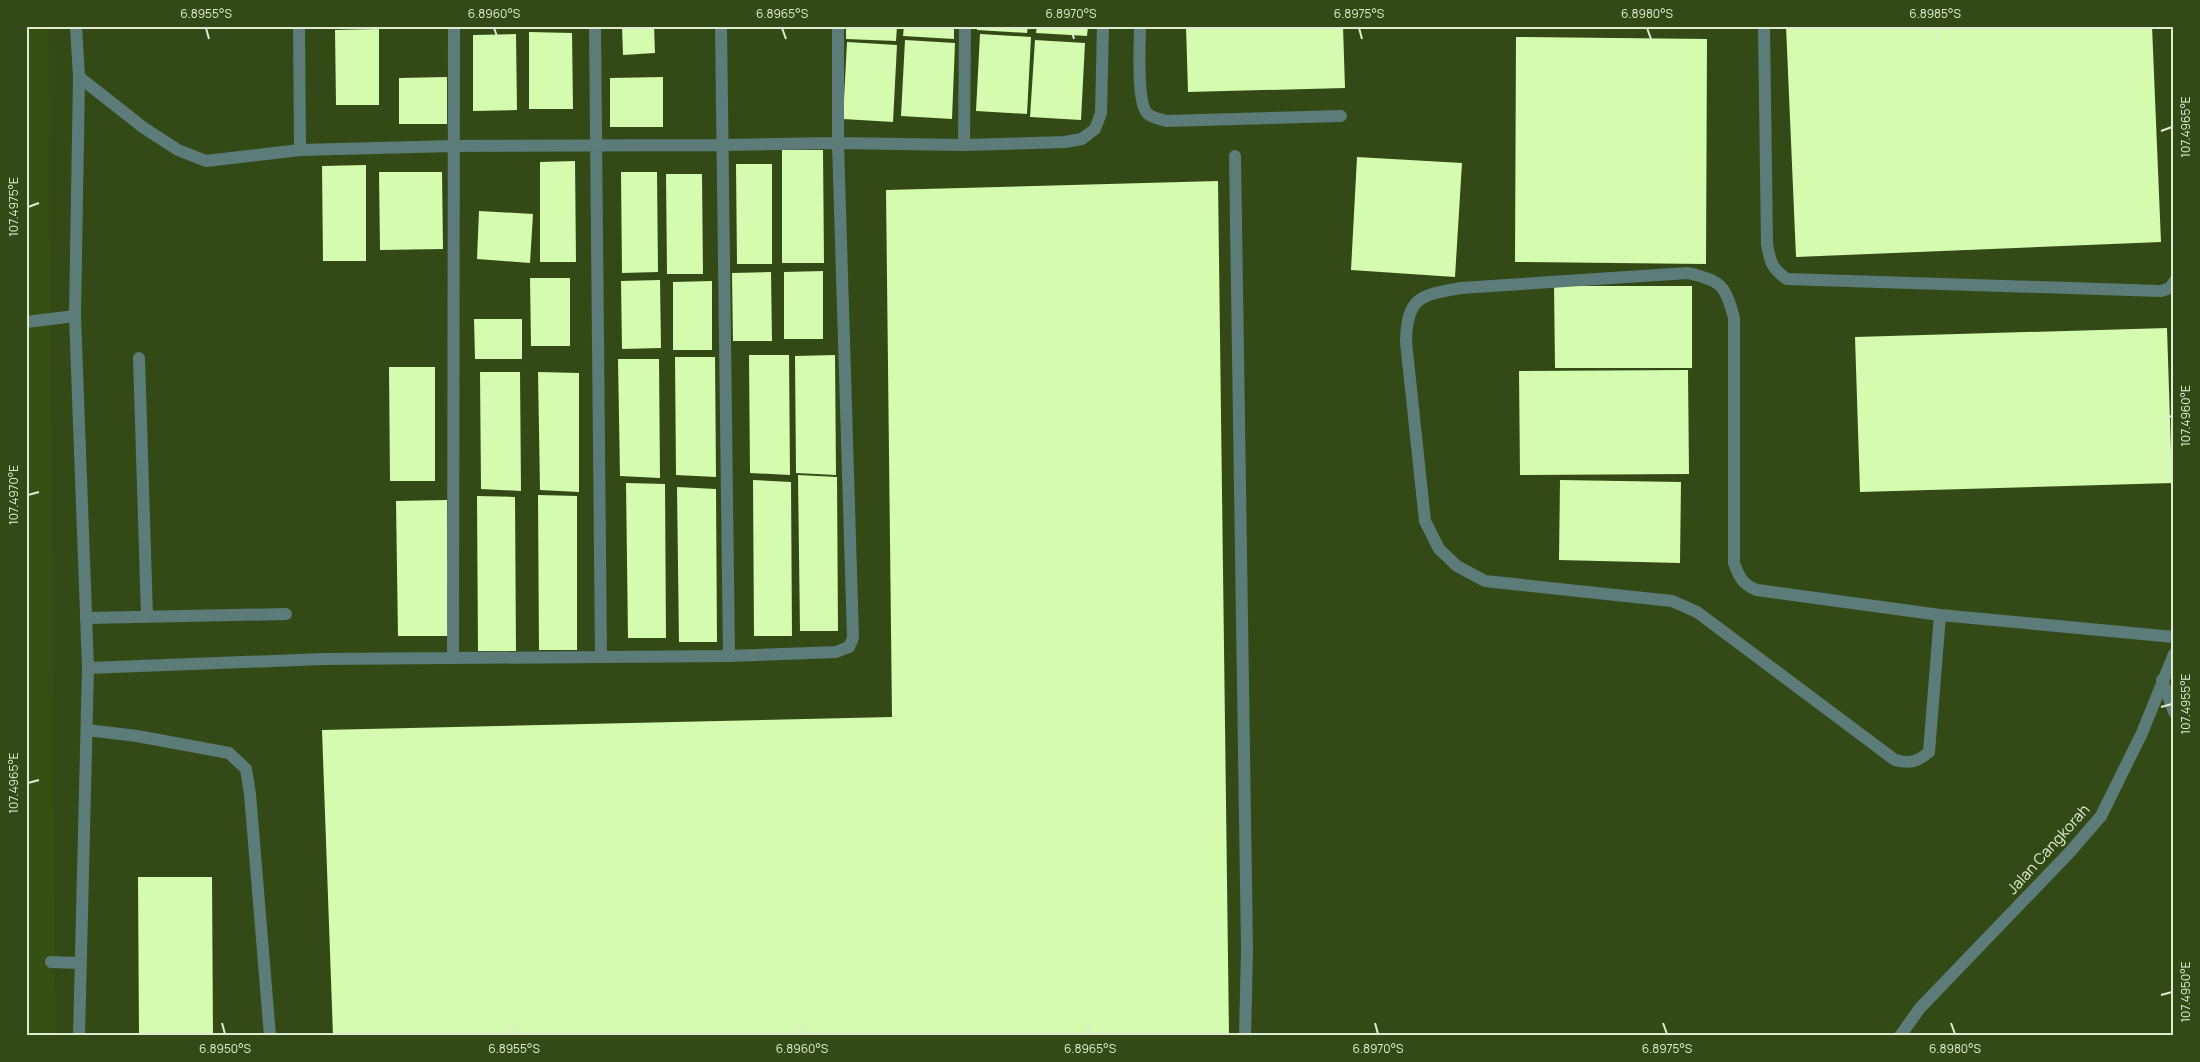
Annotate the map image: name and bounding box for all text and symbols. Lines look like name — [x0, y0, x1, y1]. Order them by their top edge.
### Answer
text: 6.8955°S — [180, 5, 232, 22]
text: 6.8960°S — [468, 5, 520, 22]
text: 6.8965°S — [756, 5, 808, 22]
text: 6.8970°S — [1046, 5, 1096, 22]
text: 6.8975°S — [1334, 5, 1384, 22]
text: 6.8980°S — [1621, 5, 1673, 22]
text: 6.8985°S — [1909, 5, 1961, 22]
text: 107.4965°E — [2177, 96, 2194, 158]
text: 107.4975°E — [5, 177, 22, 237]
text: 107.4960°E — [2177, 385, 2194, 447]
text: 107.4970°E — [5, 465, 22, 525]
text: 107.4955°E — [2177, 673, 2194, 734]
text: 107.4965°E — [5, 752, 22, 814]
street label: Jalan Cangkorah — [2002, 799, 2094, 899]
text: 107.4950°E — [2177, 961, 2194, 1023]
text: 6.8950°S — [199, 1040, 251, 1057]
text: 6.8955°S — [488, 1040, 540, 1057]
text: 6.8960°S — [776, 1040, 828, 1057]
text: 6.8965°S — [1064, 1040, 1116, 1057]
text: 6.8970°S — [1353, 1040, 1403, 1057]
text: 6.8975°S — [1642, 1040, 1692, 1057]
text: 6.8980°S — [1929, 1040, 1981, 1057]

